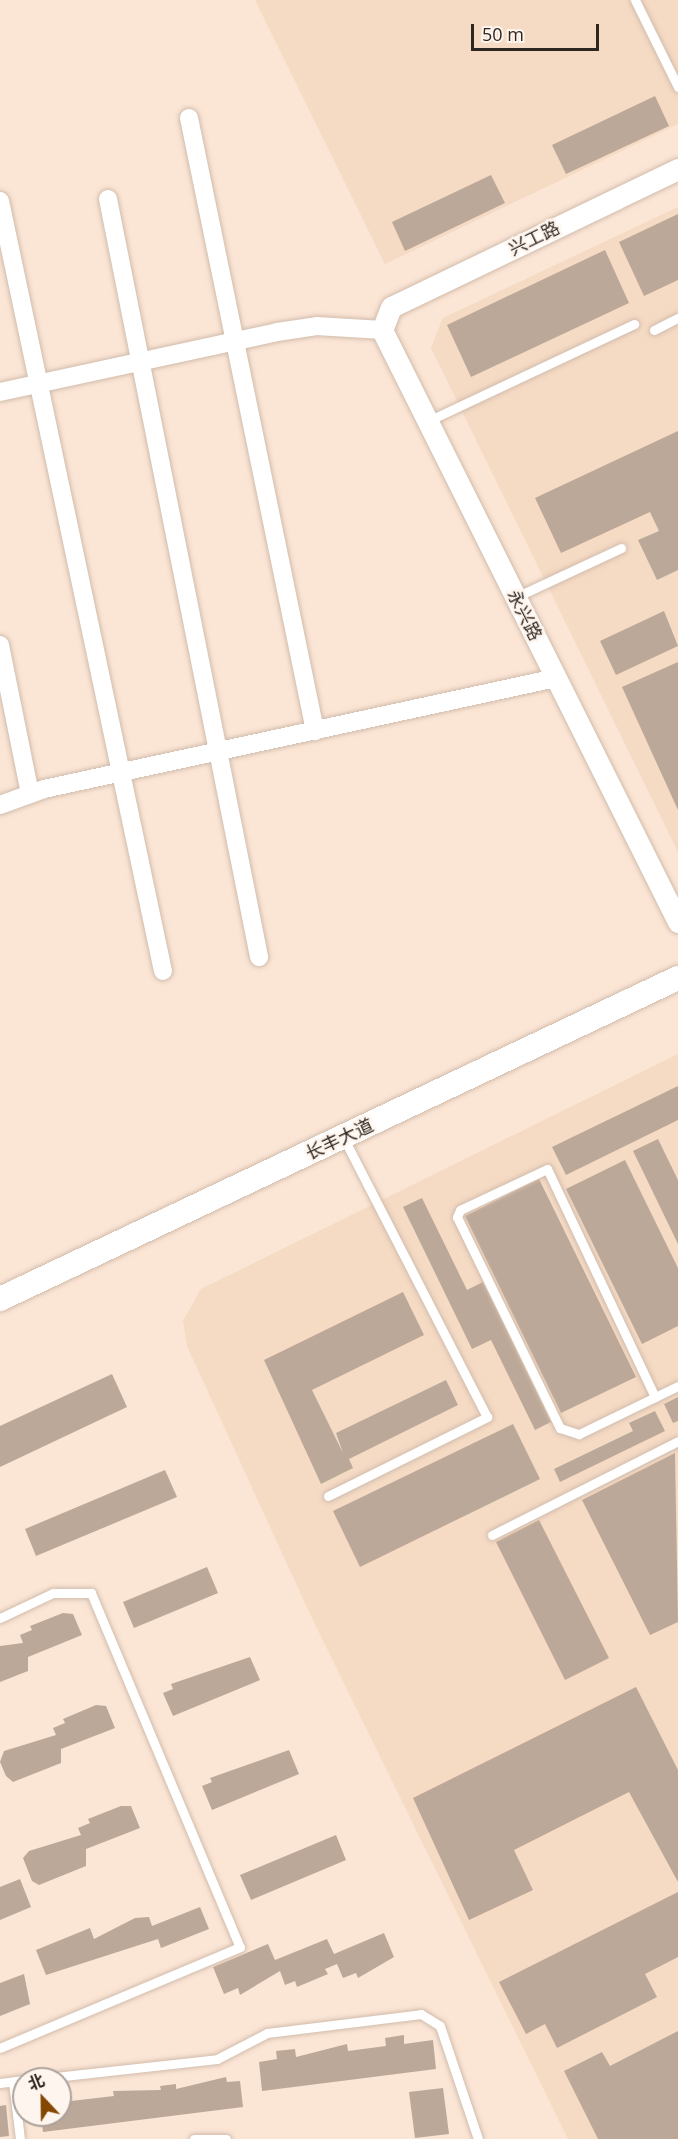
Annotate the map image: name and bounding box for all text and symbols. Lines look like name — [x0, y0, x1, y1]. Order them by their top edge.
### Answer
scale bar — [474, 12, 602, 50]
text: 50 m — [482, 22, 524, 46]
street label: 兴工路 — [505, 216, 563, 260]
street label: 永兴路 — [503, 586, 547, 644]
street label: 长丰大道 — [302, 1114, 376, 1164]
north arrow — [12, 2067, 72, 2127]
text: 北 — [24, 2069, 48, 2095]

